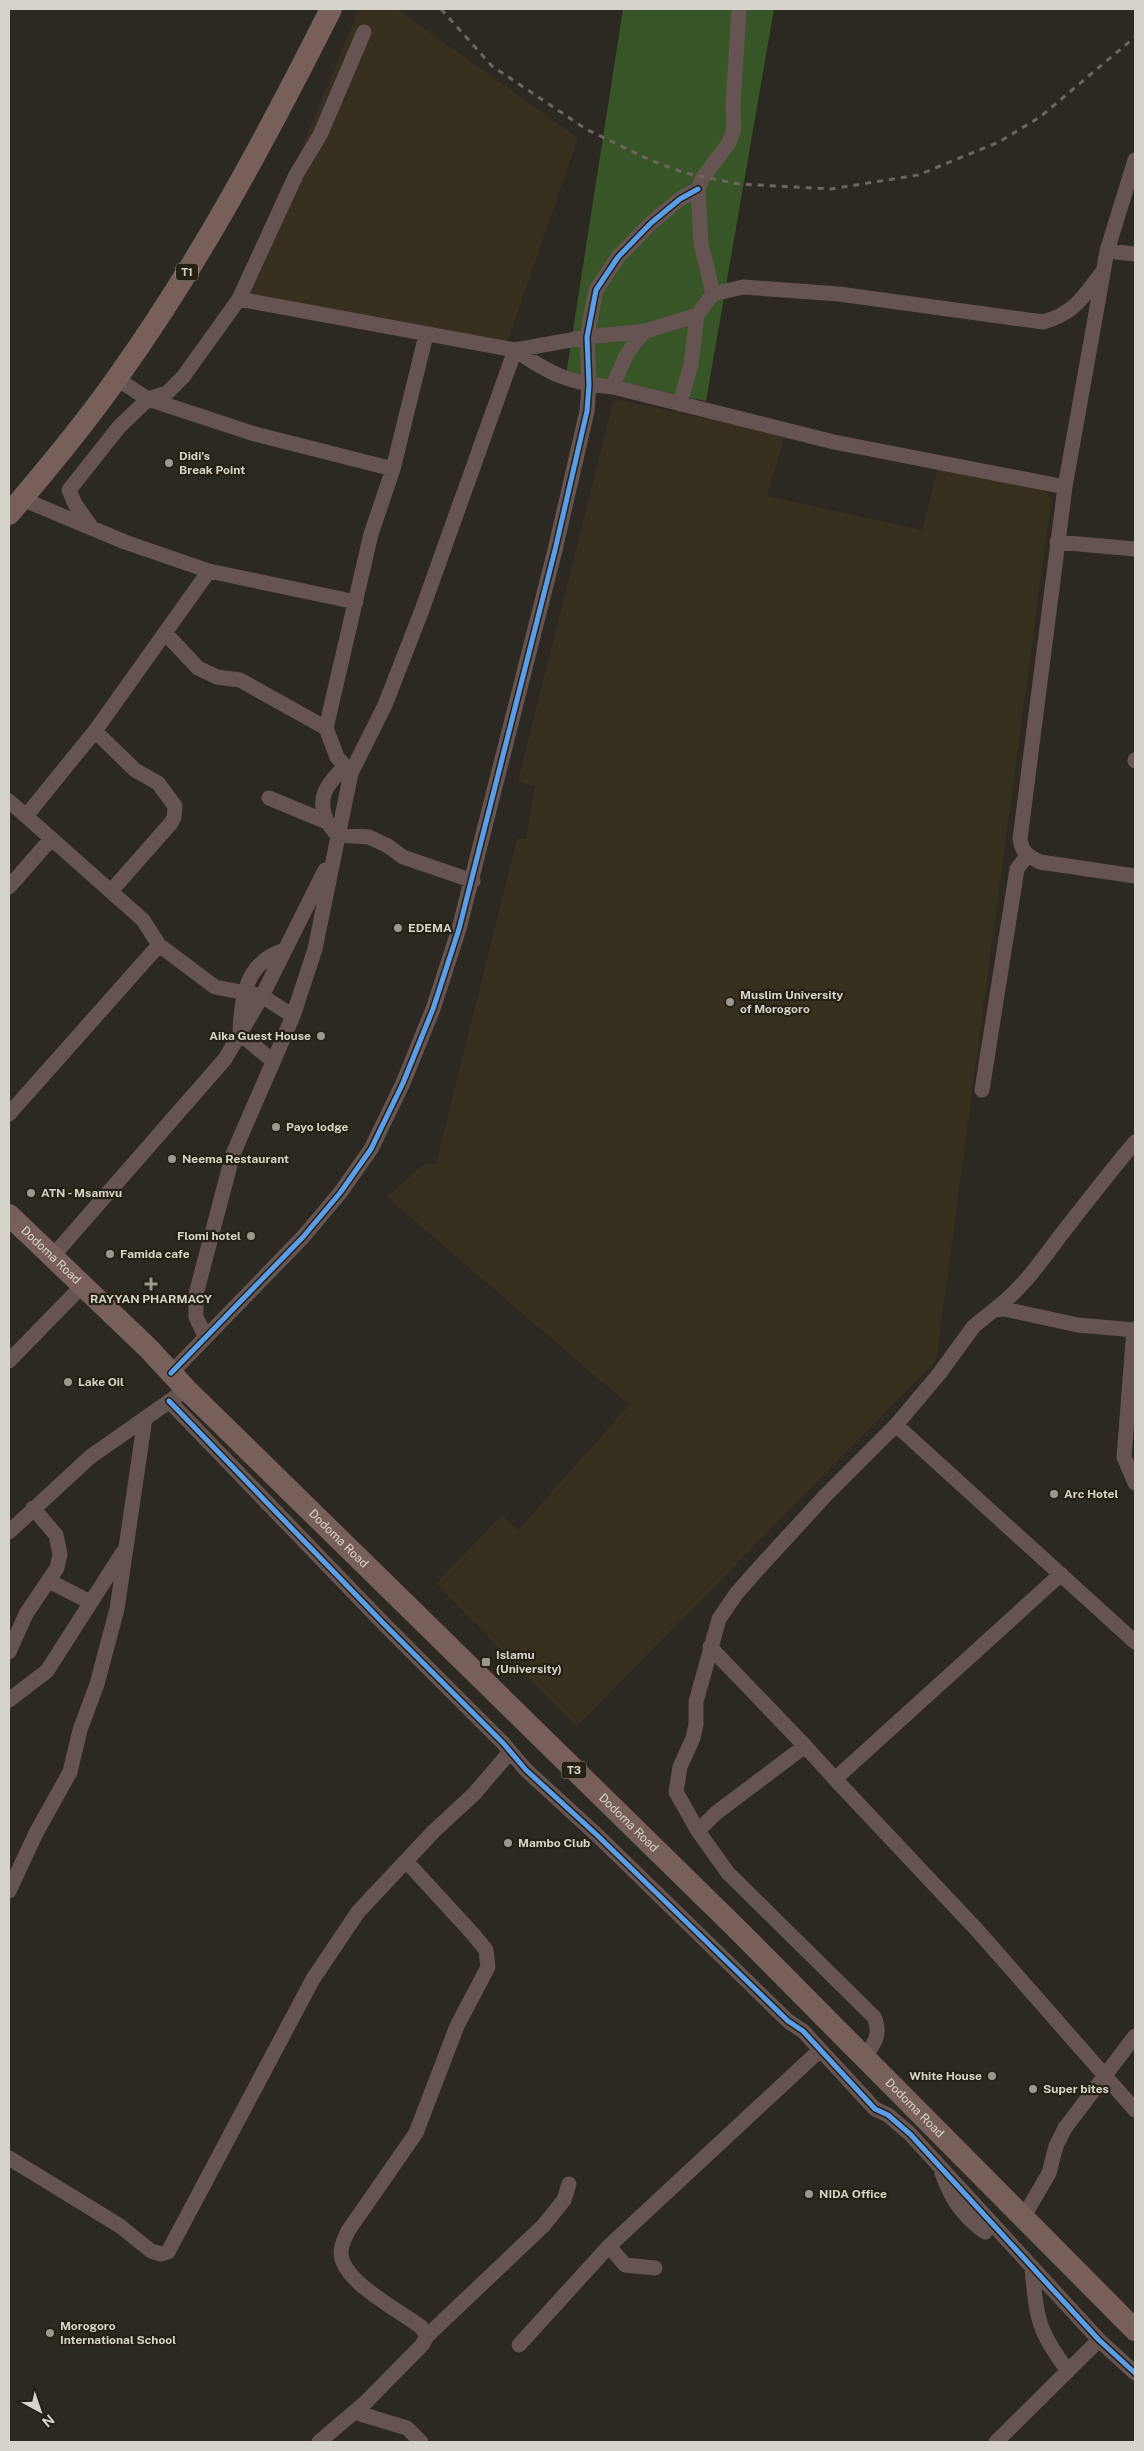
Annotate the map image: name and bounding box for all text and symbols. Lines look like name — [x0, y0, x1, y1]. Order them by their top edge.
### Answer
road number: T1 — [176, 264, 198, 280]
place label: Didi's Break Point — [179, 449, 245, 477]
marker: Didi's Break Point — [163, 457, 175, 469]
place label: EDEMA — [408, 921, 452, 935]
marker: EDEMA — [392, 922, 404, 934]
place label: Muslim University of Morogoro — [740, 988, 843, 1016]
marker: Muslim University of Morogoro — [724, 996, 736, 1008]
place label: Aika Guest House — [209, 1029, 311, 1043]
marker: Aika Guest House — [315, 1030, 327, 1042]
place label: Payo lodge — [286, 1120, 349, 1134]
marker: Payo lodge — [270, 1121, 282, 1133]
place label: Neema Restaurant — [182, 1152, 289, 1166]
marker: Neema Restaurant — [166, 1153, 178, 1165]
place label: ATN - Msamvu — [41, 1186, 122, 1200]
marker: ATN - Msamvu — [25, 1187, 37, 1199]
street label: Dodoma Road — [18, 1223, 84, 1287]
place label: Flomi hotel — [177, 1229, 241, 1243]
marker: Flomi hotel — [245, 1230, 257, 1242]
place label: Famida cafe — [120, 1247, 190, 1261]
marker: Famida cafe — [104, 1248, 116, 1260]
marker: RAYYAN PHARMACY — [145, 1278, 157, 1290]
place label: RAYYAN PHARMACY — [90, 1292, 212, 1306]
place label: Lake Oil — [78, 1375, 124, 1389]
marker: Lake Oil — [62, 1376, 74, 1388]
place label: Arc Hotel — [1064, 1487, 1118, 1501]
marker: Arc Hotel — [1048, 1488, 1060, 1500]
street label: Dodoma Road — [306, 1506, 371, 1571]
place label: Islamu (University) — [496, 1648, 562, 1676]
marker: Islamu (University) — [480, 1656, 492, 1668]
road number: T3 — [562, 1762, 586, 1778]
street label: Dodoma Road — [596, 1791, 661, 1855]
place label: Mambo Club — [518, 1836, 590, 1850]
marker: Mambo Club — [502, 1837, 514, 1849]
place label: White House — [909, 2069, 982, 2083]
marker: White House — [986, 2070, 998, 2082]
street label: Dodoma Road — [882, 2076, 947, 2140]
place label: Super bites — [1043, 2082, 1109, 2096]
marker: Super bites — [1027, 2083, 1039, 2095]
place label: NIDA Office — [819, 2187, 887, 2201]
marker: NIDA Office — [803, 2188, 815, 2200]
place label: Morogoro International School — [60, 2319, 176, 2347]
marker: Morogoro International School — [44, 2327, 56, 2339]
north arrow — [15, 2386, 65, 2436]
text: N — [39, 2411, 58, 2431]

